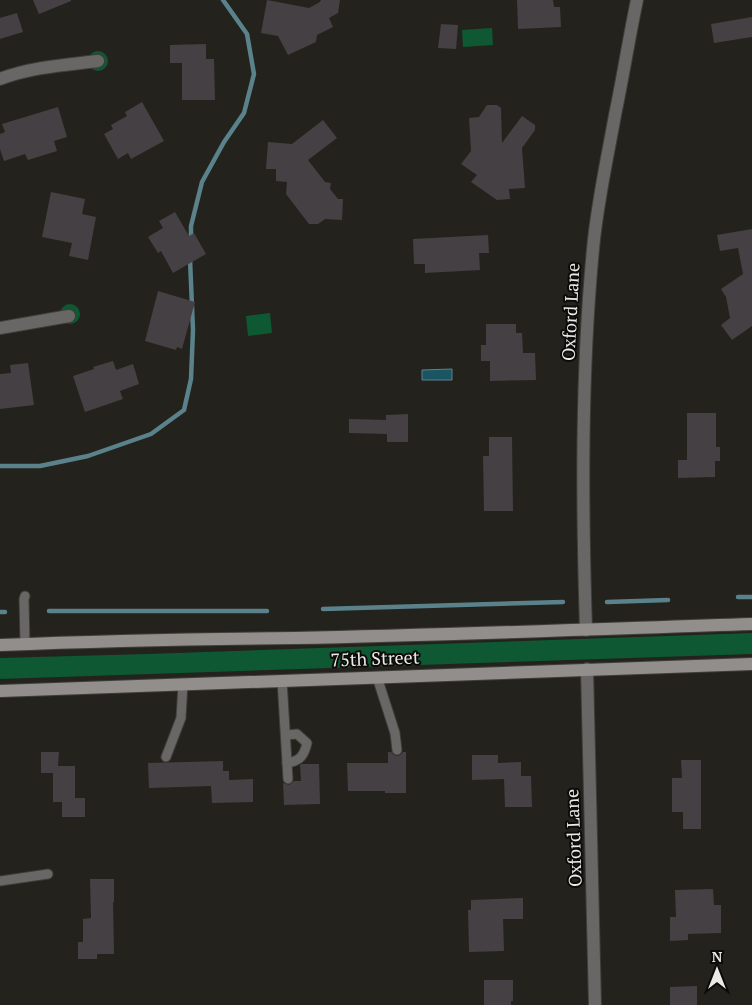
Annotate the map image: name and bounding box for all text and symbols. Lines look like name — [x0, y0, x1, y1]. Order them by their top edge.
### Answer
street label: Oxford Lane — [555, 262, 585, 362]
street label: 75th Street — [330, 644, 420, 672]
street label: Oxford Lane — [559, 789, 587, 887]
north arrow — [692, 945, 742, 995]
text: N — [712, 947, 723, 966]

